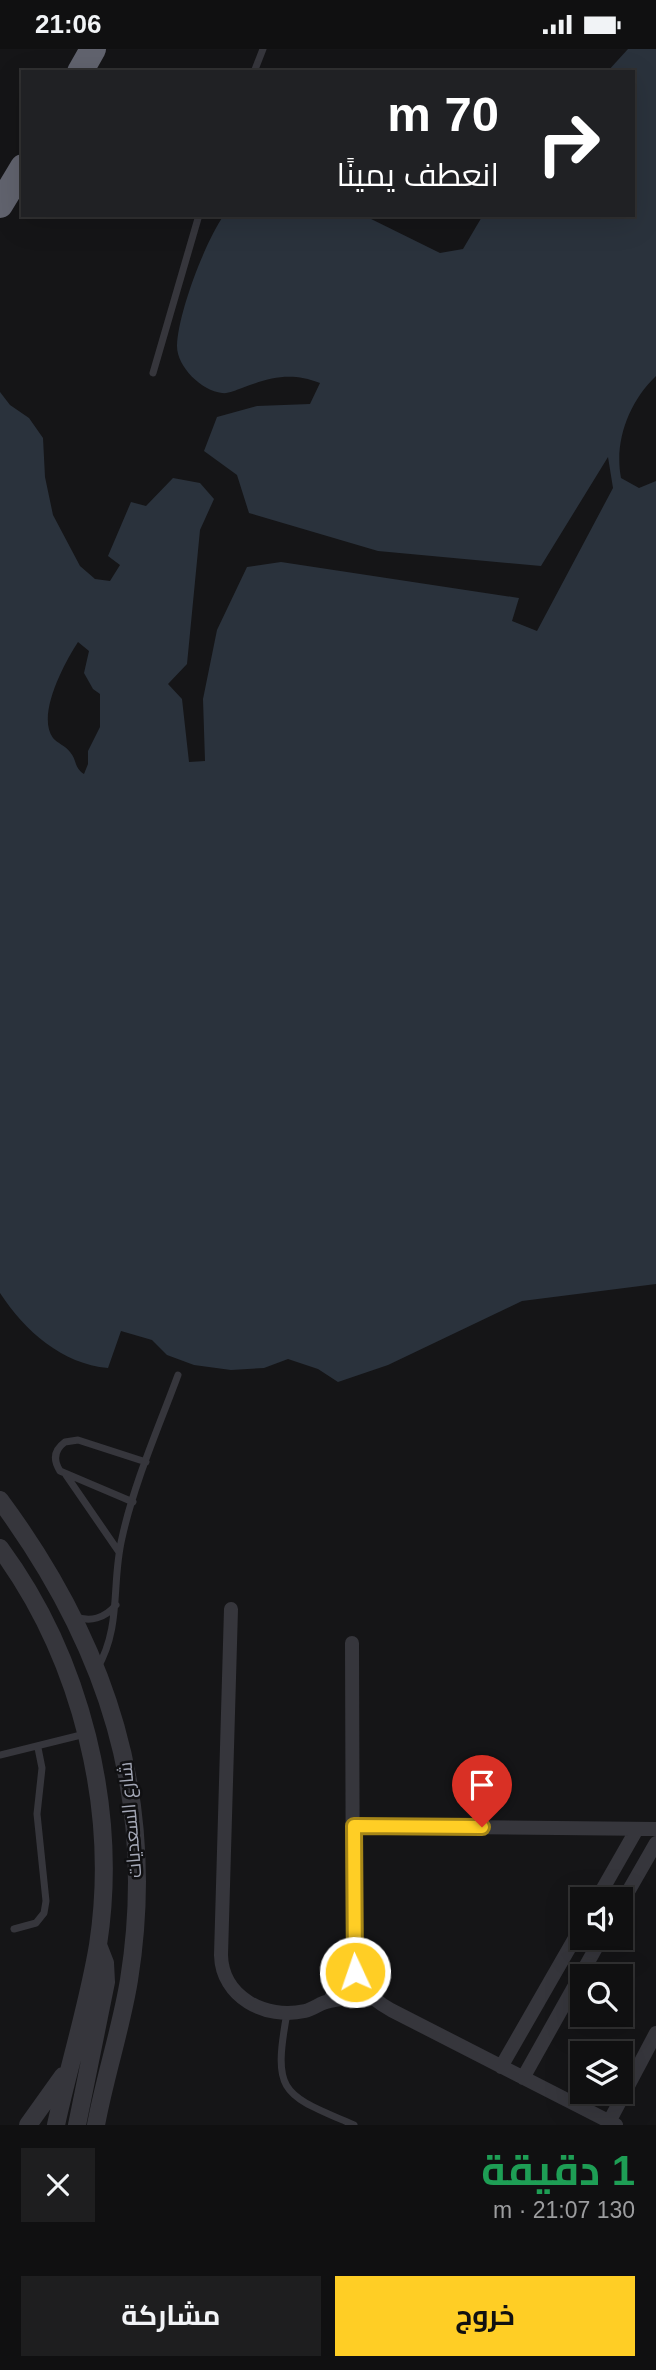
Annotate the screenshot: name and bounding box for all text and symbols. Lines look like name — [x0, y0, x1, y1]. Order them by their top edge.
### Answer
text: 21:06 — [35, 9, 102, 39]
text: 70 m — [387, 87, 499, 141]
icon: right — [523, 98, 614, 189]
text: انعطف يمينًا — [336, 157, 499, 193]
pin — [452, 1755, 512, 1827]
street label: شارع السعديات — [114, 1761, 149, 1879]
icon: arrive — [463, 1766, 501, 1804]
map controls — [570, 1887, 633, 2104]
button: sound — [570, 1887, 633, 1950]
position arrow — [318, 1935, 392, 2009]
button: search — [570, 1964, 633, 2027]
button: layers — [570, 2041, 633, 2104]
text: 1 دقيقة — [481, 2147, 635, 2194]
button: close — [21, 2148, 95, 2222]
text: 130 m · 21:07 — [493, 2197, 635, 2223]
button: مشاركة — [21, 2276, 321, 2356]
button: خروج — [335, 2276, 635, 2356]

